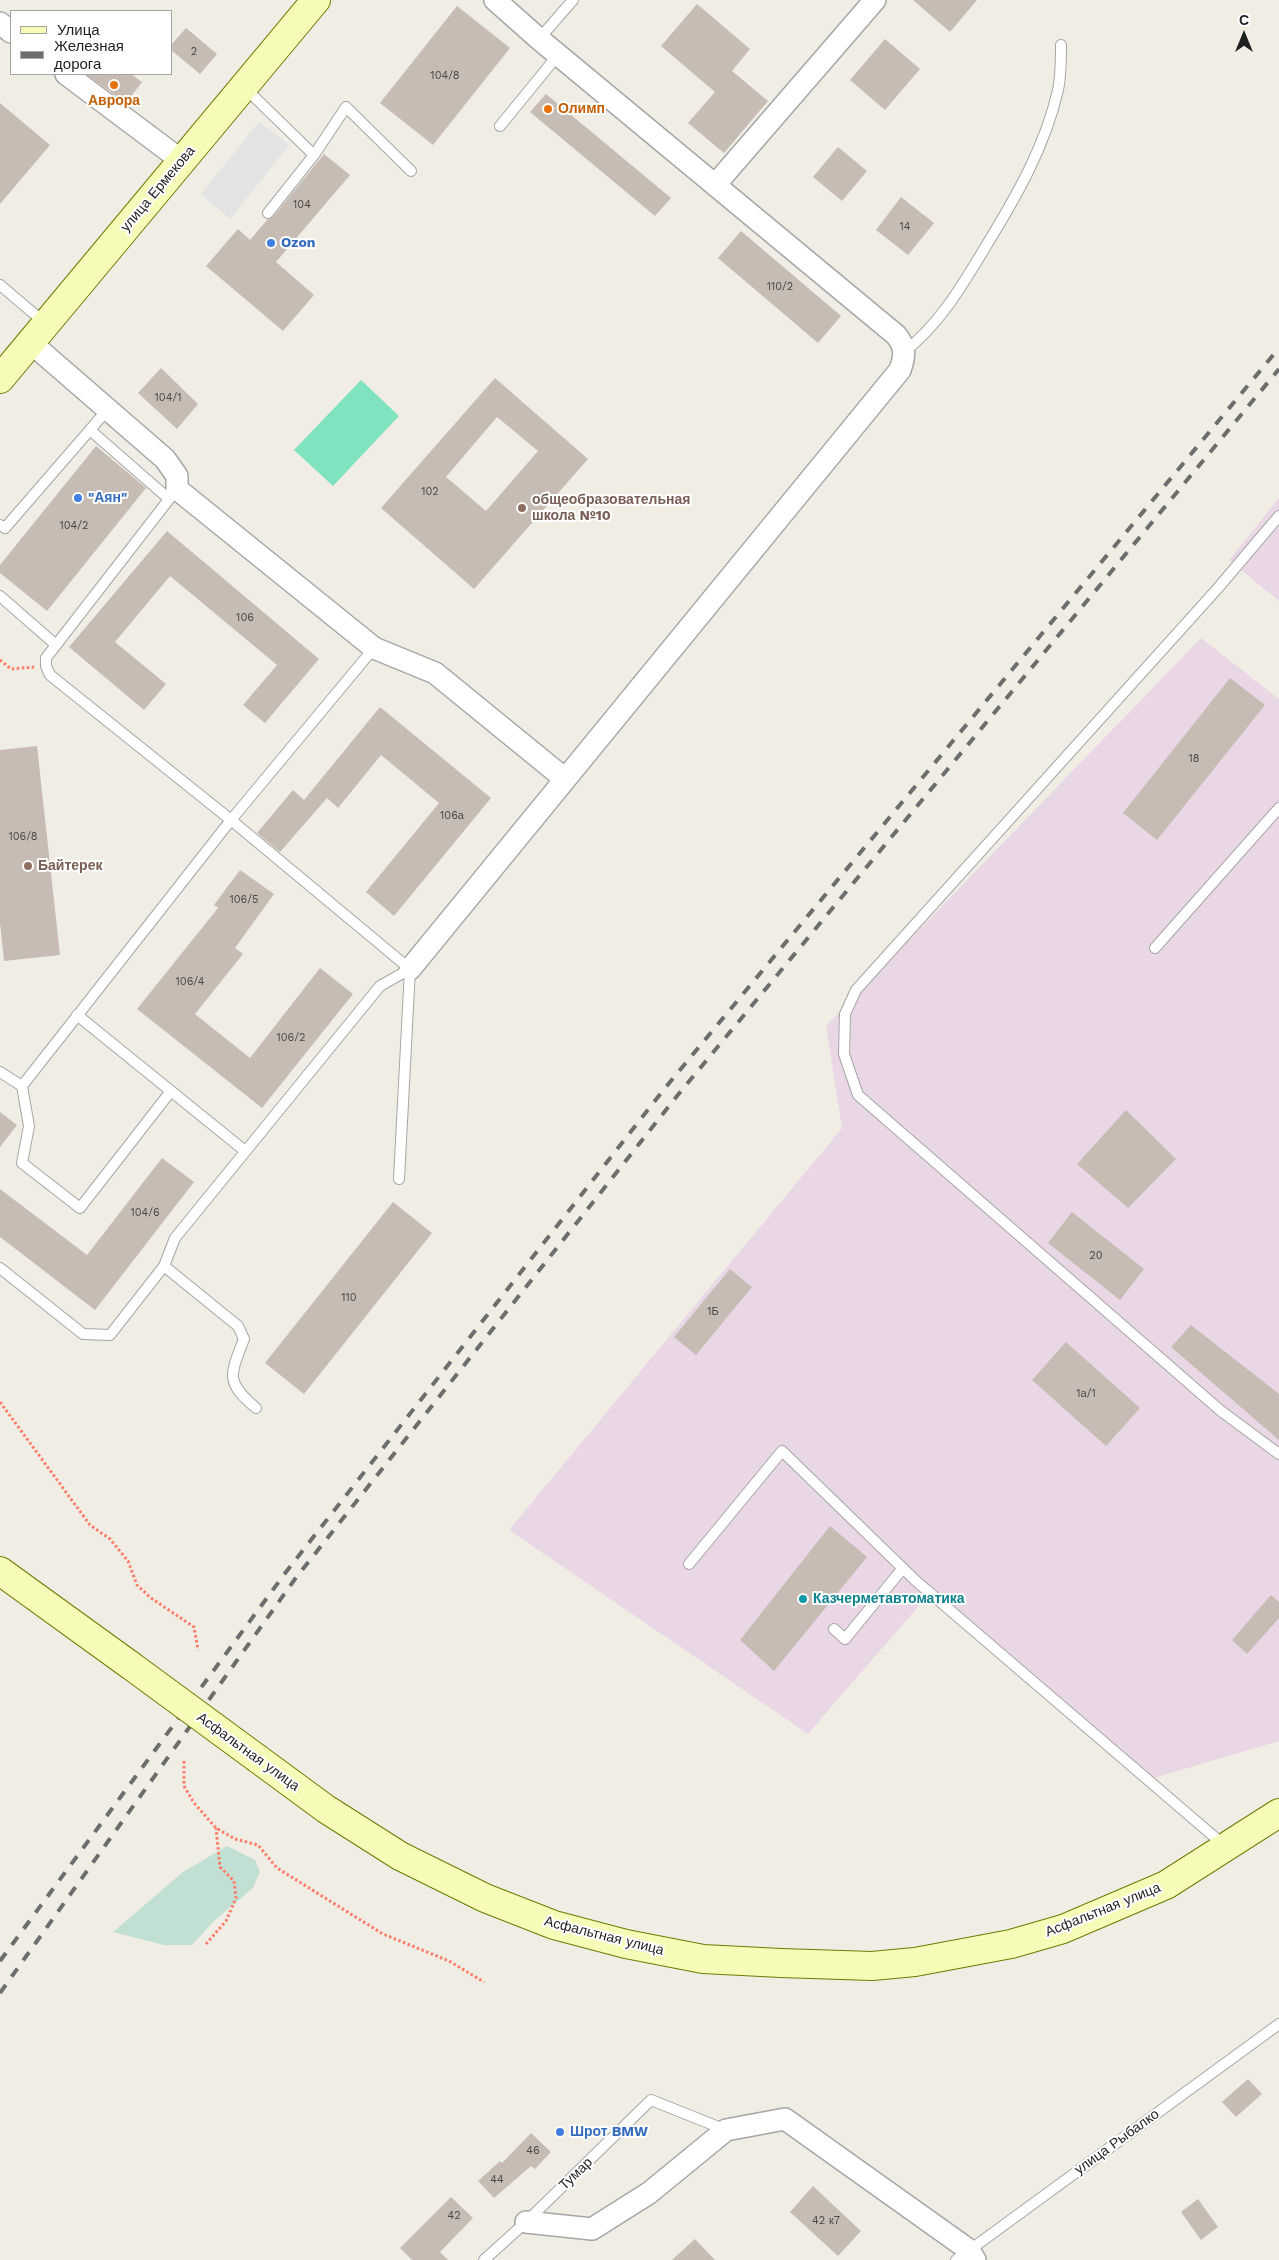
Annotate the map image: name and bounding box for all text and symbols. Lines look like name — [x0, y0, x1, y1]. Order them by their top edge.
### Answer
legend — [10, 10, 172, 75]
north arrow — [1219, 10, 1269, 60]
text: С — [1239, 12, 1249, 28]
text: Улица — [57, 21, 100, 39]
text: Железная дорога — [54, 37, 124, 73]
house number: 2 — [191, 45, 197, 59]
house number: 104/8 — [430, 69, 460, 83]
marker: Аврора — [108, 79, 120, 91]
place label: Аврора — [88, 93, 140, 109]
place label: Олимп — [558, 101, 605, 117]
marker: Олимп — [542, 103, 554, 115]
street label: улица Ермекова — [117, 143, 199, 235]
house number: 104 — [293, 198, 311, 212]
house number: 14 — [899, 220, 911, 234]
place label: Ozon — [281, 235, 316, 251]
marker: Ozon — [265, 237, 277, 249]
house number: 110/2 — [767, 280, 793, 294]
house number: 104/1 — [155, 391, 181, 405]
house number: 102 — [421, 485, 439, 499]
place label: "Аян" — [88, 490, 127, 506]
marker: "Аян" — [72, 492, 84, 504]
place label: общеобразовательная школа №10 — [532, 492, 690, 524]
marker: общеобразовательная школа №10 — [516, 502, 528, 514]
house number: 104/2 — [59, 519, 89, 533]
house number: 106 — [236, 611, 254, 625]
house number: 18 — [1188, 752, 1200, 766]
house number: 106а — [440, 809, 464, 823]
house number: 106/8 — [8, 830, 38, 844]
place label: Байтерек — [38, 858, 102, 874]
marker: Байтерек — [22, 860, 34, 872]
house number: 106/5 — [229, 893, 259, 907]
house number: 106/4 — [176, 975, 204, 989]
house number: 106/2 — [276, 1031, 306, 1045]
house number: 104/6 — [130, 1206, 160, 1220]
house number: 20 — [1089, 1249, 1103, 1263]
house number: 110 — [341, 1291, 357, 1305]
house number: 1Б — [707, 1305, 719, 1319]
house number: 1а/1 — [1076, 1387, 1096, 1401]
place label: Казчерметавтоматика — [813, 1591, 965, 1607]
marker: Казчерметавтоматика — [797, 1593, 809, 1605]
street label: Асфальтная улица — [193, 1709, 303, 1795]
street label: Асфальтная улица — [1043, 1879, 1163, 1941]
street label: Асфальтная улица — [542, 1913, 666, 1959]
street label: улица Рыбалко — [1071, 2106, 1163, 2178]
place label: Шрот BMW — [570, 2124, 648, 2140]
marker: Шрот BMW — [554, 2126, 566, 2138]
house number: 46 — [526, 2144, 540, 2158]
street label: Тумар — [556, 2154, 596, 2194]
house number: 44 — [490, 2173, 504, 2187]
house number: 42 — [447, 2209, 461, 2223]
house number: 42 к7 — [812, 2214, 840, 2228]

